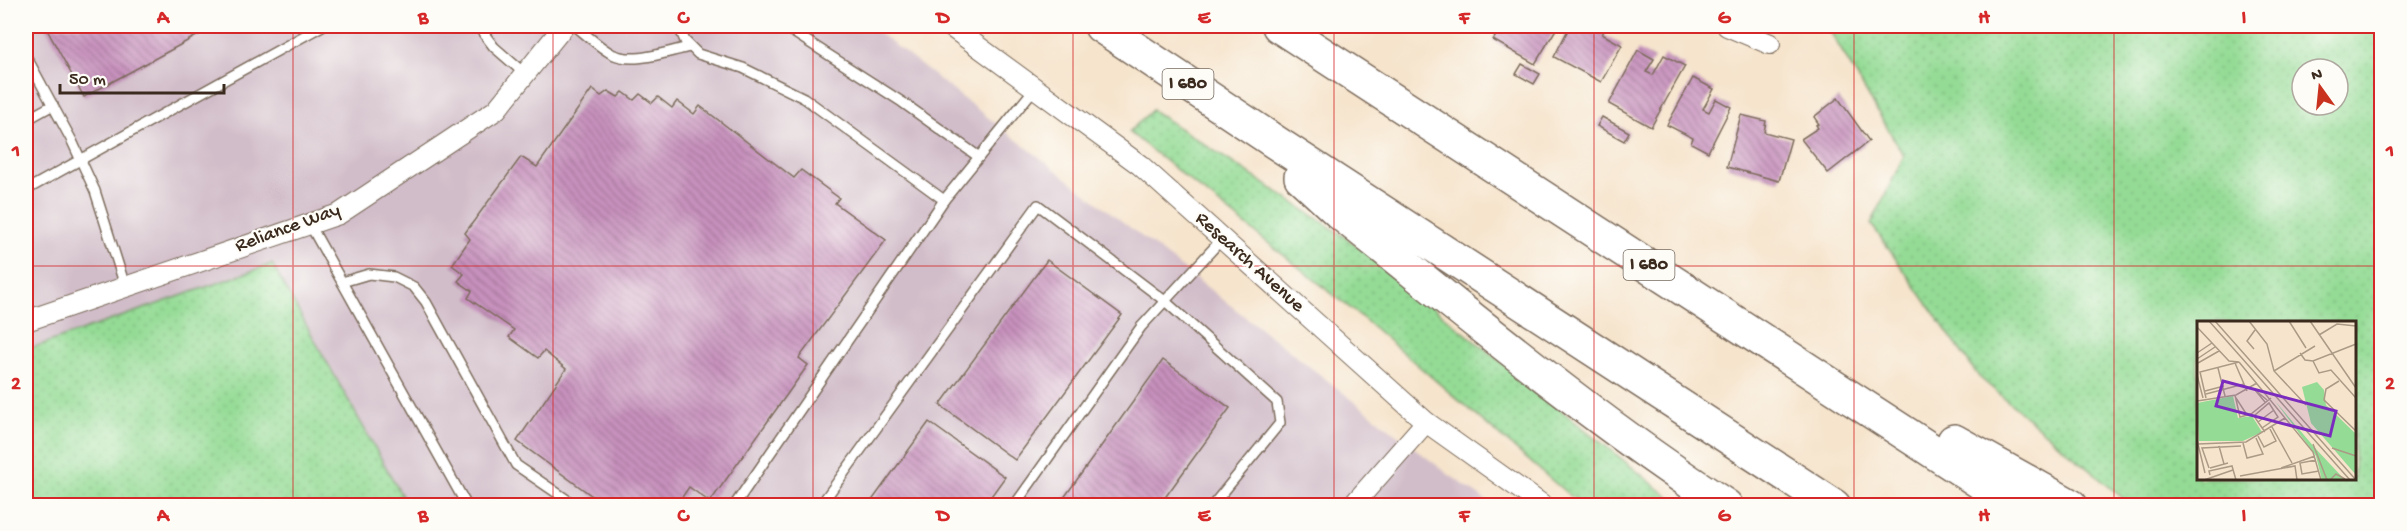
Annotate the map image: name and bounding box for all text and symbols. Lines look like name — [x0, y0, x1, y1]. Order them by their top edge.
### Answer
text: A — [156, 8, 171, 31]
text: B — [417, 8, 429, 31]
text: C — [677, 8, 691, 31]
text: D — [934, 8, 950, 31]
text: E — [1198, 8, 1212, 31]
text: F — [1458, 8, 1471, 31]
text: G — [1718, 8, 1732, 31]
text: H — [1978, 8, 1990, 31]
text: I — [2242, 8, 2247, 31]
scale bar — [60, 57, 224, 95]
north arrow — [2290, 57, 2350, 117]
text: N — [2310, 65, 2325, 86]
road number: I 680 — [1162, 69, 1214, 99]
text: 50 m — [69, 70, 106, 91]
text: 1 — [11, 141, 20, 164]
text: 1 — [2385, 141, 2394, 164]
street label: Reliance Way — [232, 199, 344, 259]
street label: Research Avenue — [1190, 208, 1309, 319]
road number: I 680 — [1624, 250, 1674, 280]
inset map — [2197, 321, 2356, 480]
text: 2 — [11, 374, 21, 397]
text: 2 — [2385, 374, 2395, 397]
text: A — [156, 506, 171, 529]
text: B — [417, 506, 429, 529]
text: C — [677, 506, 691, 529]
text: D — [934, 506, 950, 529]
text: E — [1198, 506, 1212, 529]
text: F — [1458, 506, 1471, 529]
text: G — [1718, 506, 1732, 529]
text: H — [1978, 506, 1990, 529]
text: I — [2242, 506, 2247, 529]

